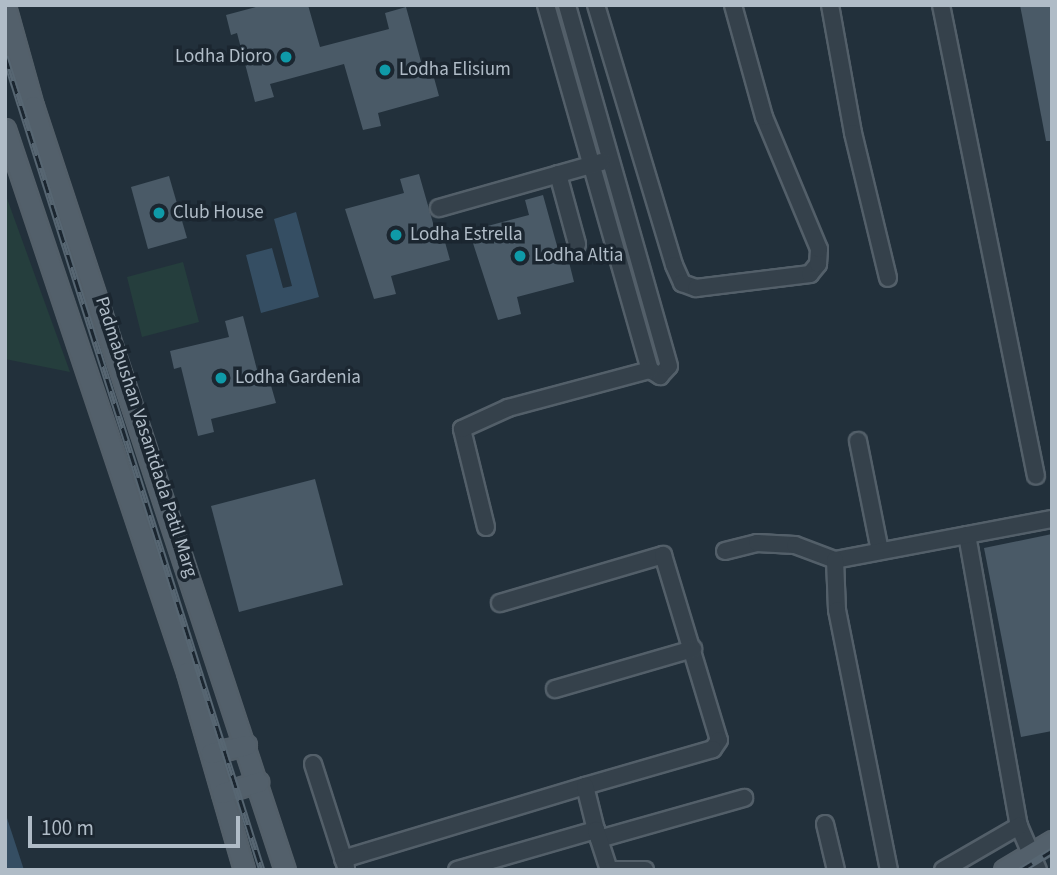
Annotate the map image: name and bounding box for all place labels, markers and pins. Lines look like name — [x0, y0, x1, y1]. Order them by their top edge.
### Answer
place label: Lodha Dioro — [175, 46, 272, 68]
marker: Lodha Dioro — [278, 49, 294, 65]
place label: Lodha Elisium — [399, 59, 511, 81]
marker: Lodha Elisium — [377, 62, 393, 78]
place label: Club House — [173, 202, 264, 224]
marker: Club House — [151, 205, 167, 221]
place label: Lodha Estrella — [410, 224, 523, 246]
marker: Lodha Estrella — [388, 227, 404, 243]
place label: Lodha Altia — [534, 245, 623, 267]
marker: Lodha Altia — [512, 248, 528, 264]
place label: Lodha Gardenia — [235, 367, 361, 389]
marker: Lodha Gardenia — [213, 370, 229, 386]

